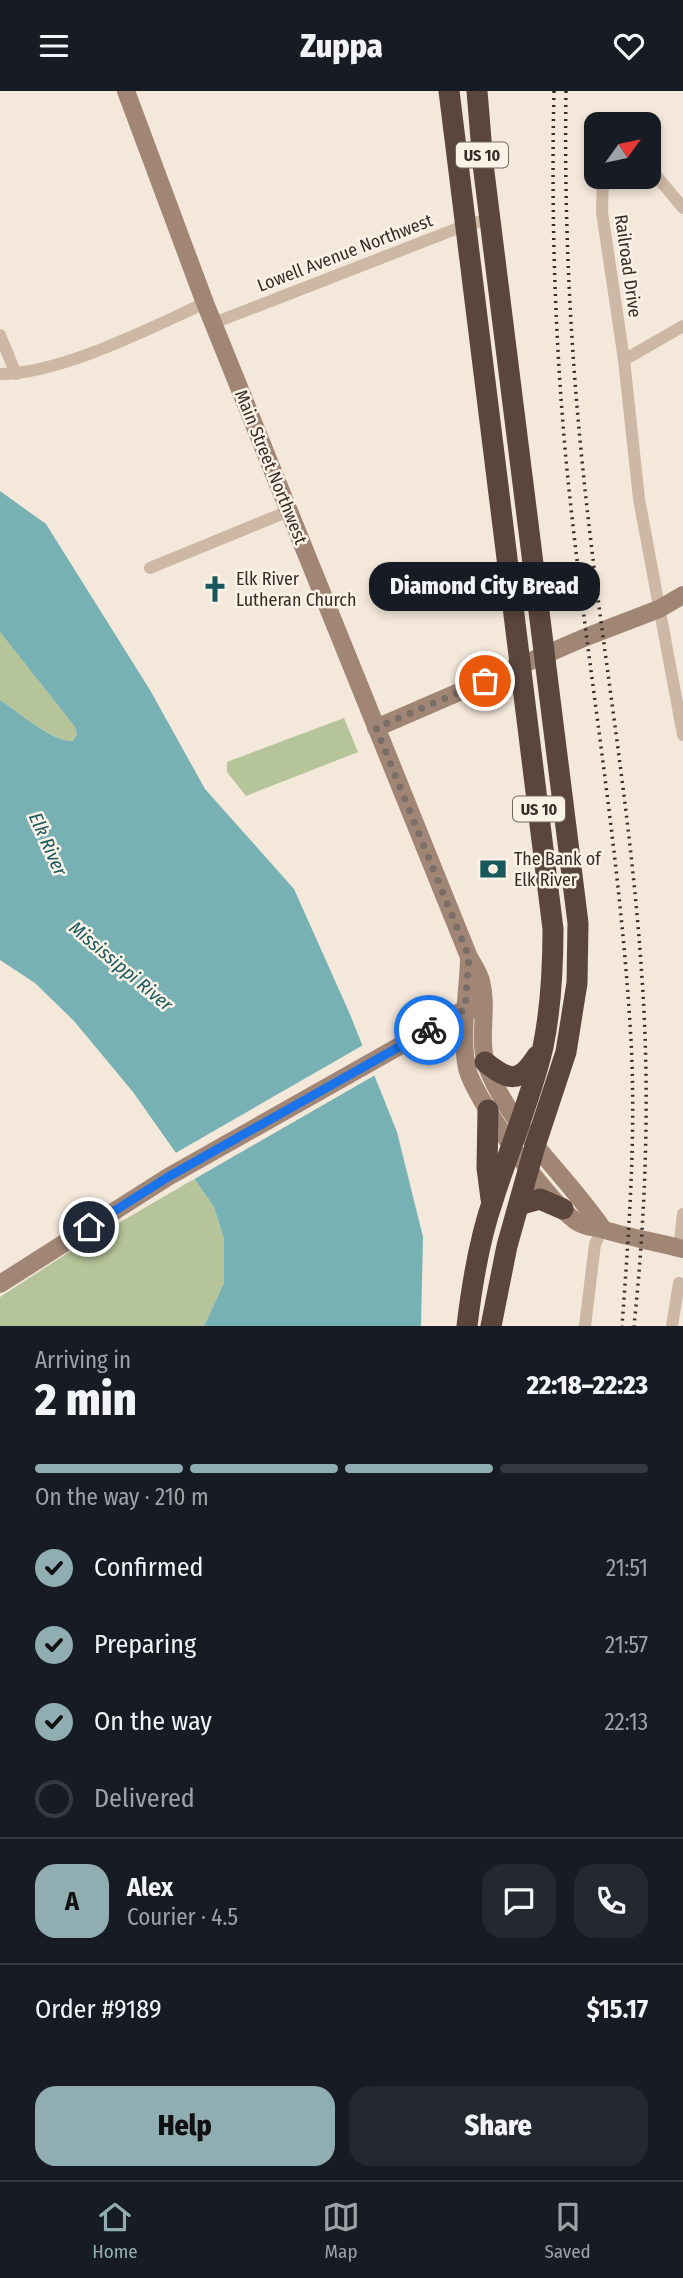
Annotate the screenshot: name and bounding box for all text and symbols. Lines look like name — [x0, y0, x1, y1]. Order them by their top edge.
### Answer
icon: menu — [35, 27, 73, 65]
text: Zuppa — [300, 27, 383, 65]
icon: heart — [610, 27, 648, 65]
north arrow — [584, 112, 662, 189]
map controls — [584, 112, 661, 189]
road number: US 10 — [456, 143, 508, 167]
street label: Lowell Avenue Northwest — [254, 209, 436, 297]
street label: Railroad Drive — [610, 213, 646, 319]
street label: Main Street Northwest — [230, 387, 312, 548]
callout: Diamond City Bread — [370, 562, 600, 611]
place label: Elk River Lutheran Church — [236, 568, 356, 611]
text: Diamond City Bread — [390, 572, 579, 600]
church icon: Elk River Lutheran Church — [200, 574, 230, 604]
pin — [455, 651, 515, 711]
icon: bag — [466, 662, 504, 700]
road number: US 10 — [513, 797, 565, 821]
water label: Elk River — [24, 809, 73, 880]
place label: The Bank of Elk River — [514, 848, 602, 891]
bank icon: The Bank of Elk River — [478, 854, 508, 884]
water label: Mississippi River — [65, 916, 178, 1017]
courier — [394, 995, 464, 1065]
icon: bike — [410, 1011, 448, 1049]
pin — [59, 1197, 119, 1257]
icon: home — [70, 1208, 108, 1246]
text: Arriving in — [35, 1346, 131, 1374]
text: 22:18–22:23 — [527, 1370, 648, 1401]
text: 2 min — [35, 1372, 137, 1427]
text: On the way · 210 m — [35, 1483, 209, 1511]
icon: check — [35, 1549, 73, 1587]
text: Confirmed — [94, 1552, 204, 1583]
text: 21:51 — [606, 1554, 648, 1582]
icon: check — [35, 1626, 73, 1664]
text: Preparing — [94, 1629, 196, 1660]
text: 21:57 — [605, 1631, 648, 1659]
icon: check — [35, 1703, 73, 1741]
text: On the way — [94, 1706, 212, 1737]
text: 22:13 — [604, 1708, 648, 1736]
text: Delivered — [94, 1783, 195, 1814]
button: chat — [482, 1864, 556, 1938]
button: phone — [574, 1864, 648, 1938]
text: Alex — [127, 1872, 173, 1903]
text: A — [65, 1886, 79, 1917]
text: Courier · 4.5 — [127, 1903, 238, 1931]
text: Order #9189 — [35, 1994, 162, 2025]
text: $15.17 — [587, 1994, 648, 2025]
button: Help — [35, 2086, 335, 2166]
button: Share — [349, 2086, 648, 2166]
tab: Home — [92, 2198, 138, 2263]
tab: Map — [322, 2198, 360, 2263]
tab: Saved — [544, 2198, 591, 2263]

